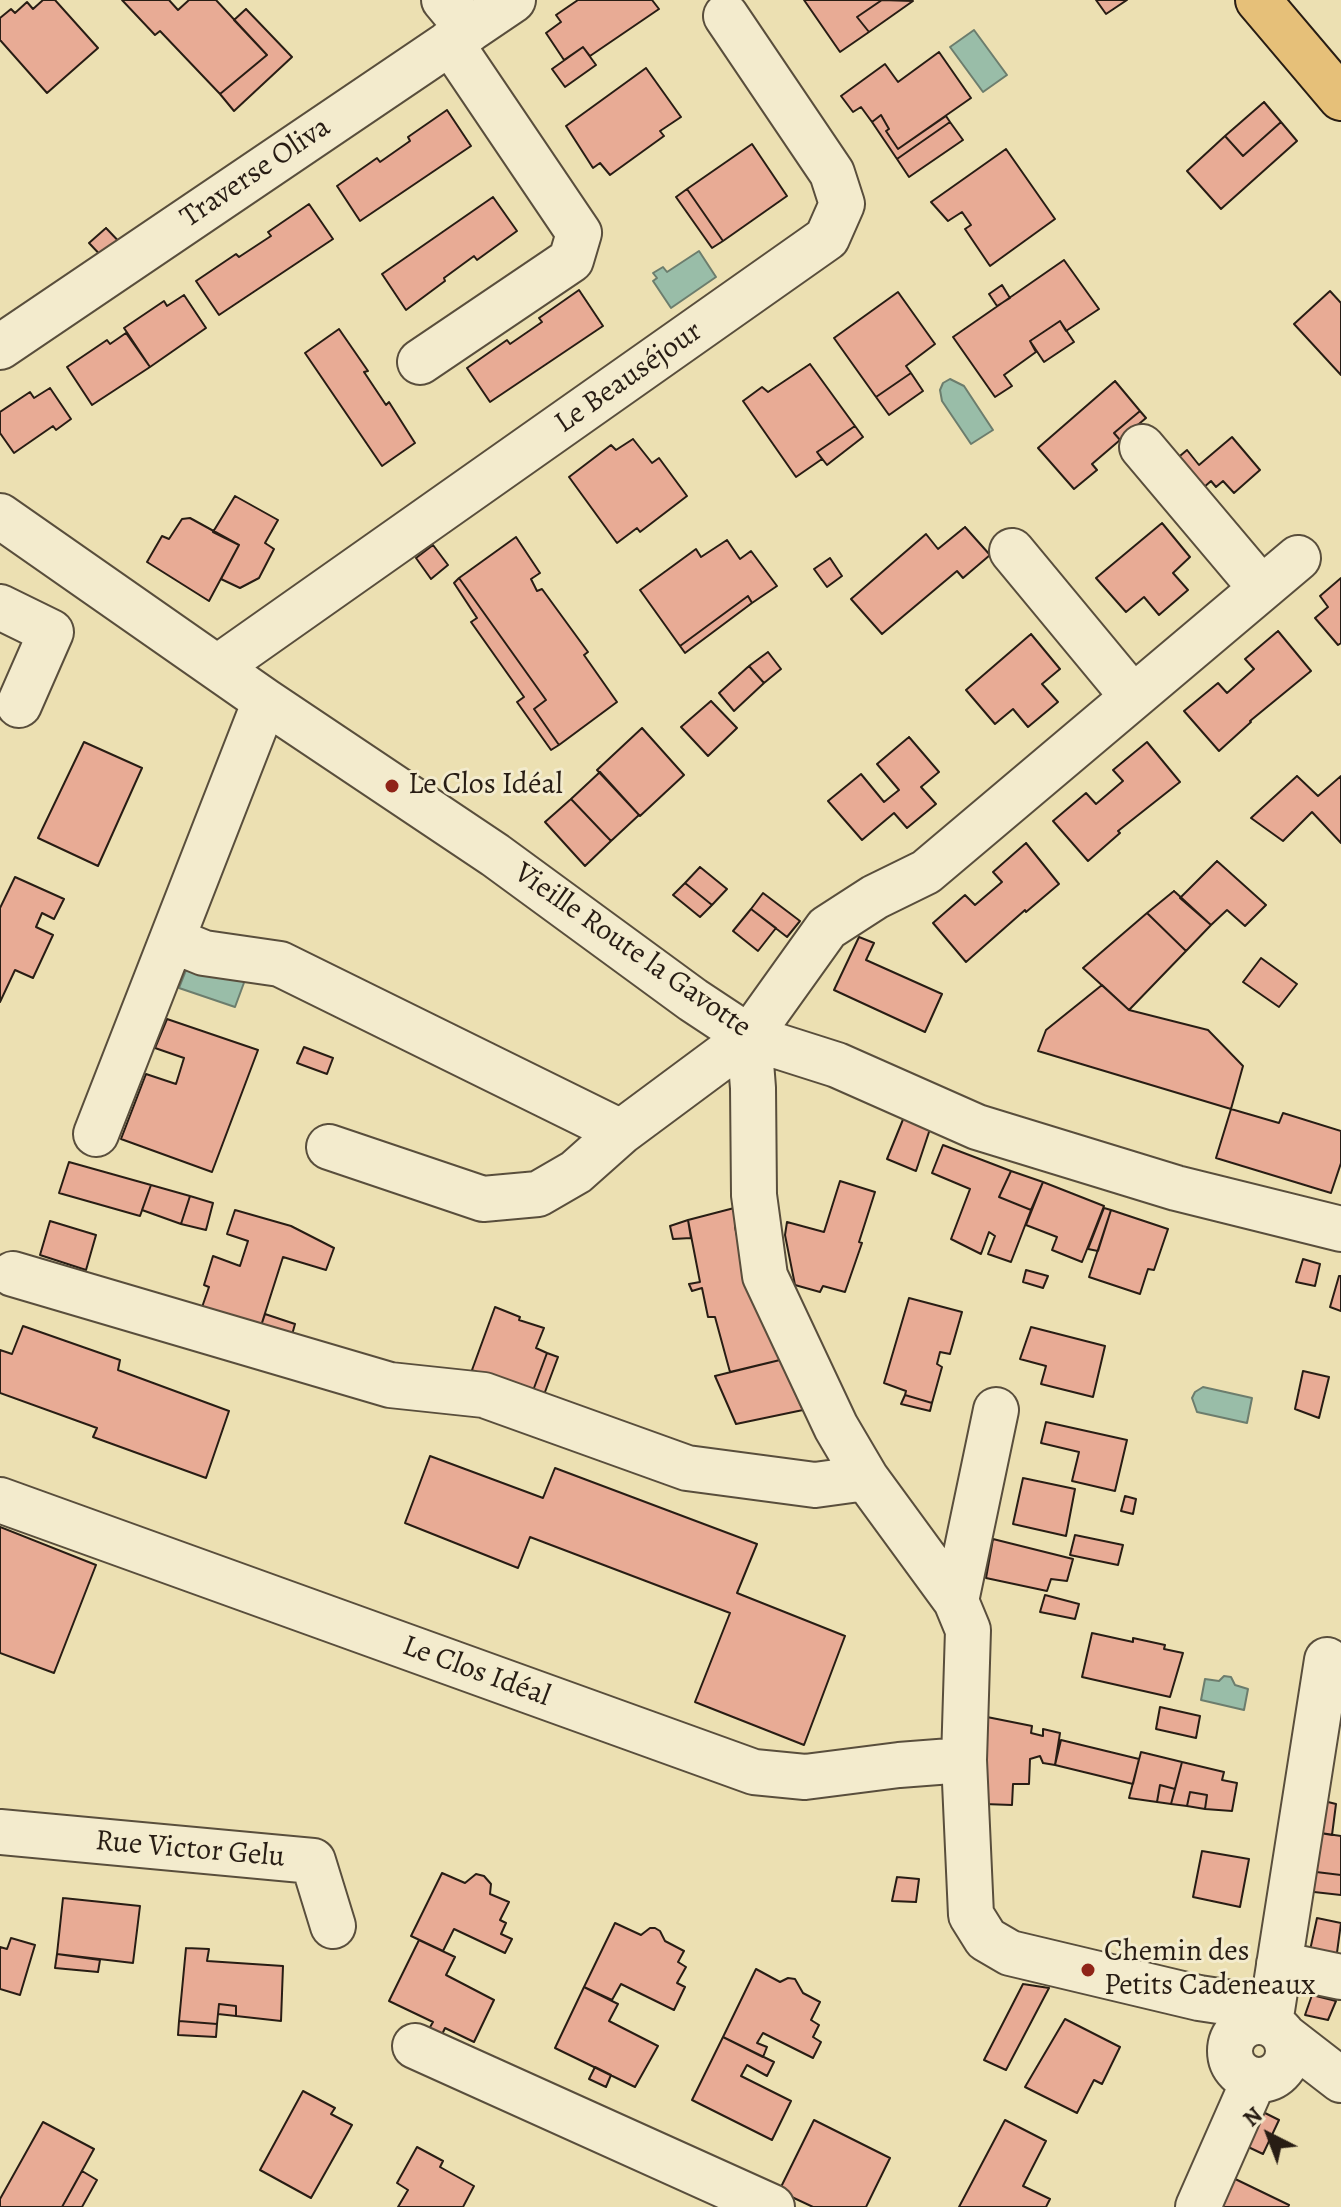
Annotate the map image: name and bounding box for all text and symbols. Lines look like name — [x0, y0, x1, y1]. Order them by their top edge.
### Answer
street label: Traverse Oliva — [174, 110, 338, 236]
street label: Le Beauséjour — [548, 314, 710, 442]
place label: Le Clos Idéal — [408, 768, 563, 804]
marker: Le Clos Idéal — [383, 777, 401, 795]
street label: Vieille Route la Gavotte — [507, 856, 757, 1046]
street label: Le Clos Idéal — [397, 1629, 555, 1715]
street label: Rue Victor Gelu — [94, 1824, 286, 1876]
place label: Chemin des Petits Cadeneaux — [1104, 1935, 1316, 2006]
marker: Chemin des Petits Cadeneaux — [1079, 1961, 1097, 1979]
north arrow — [1229, 2095, 1309, 2175]
text: N — [1237, 2101, 1269, 2134]

